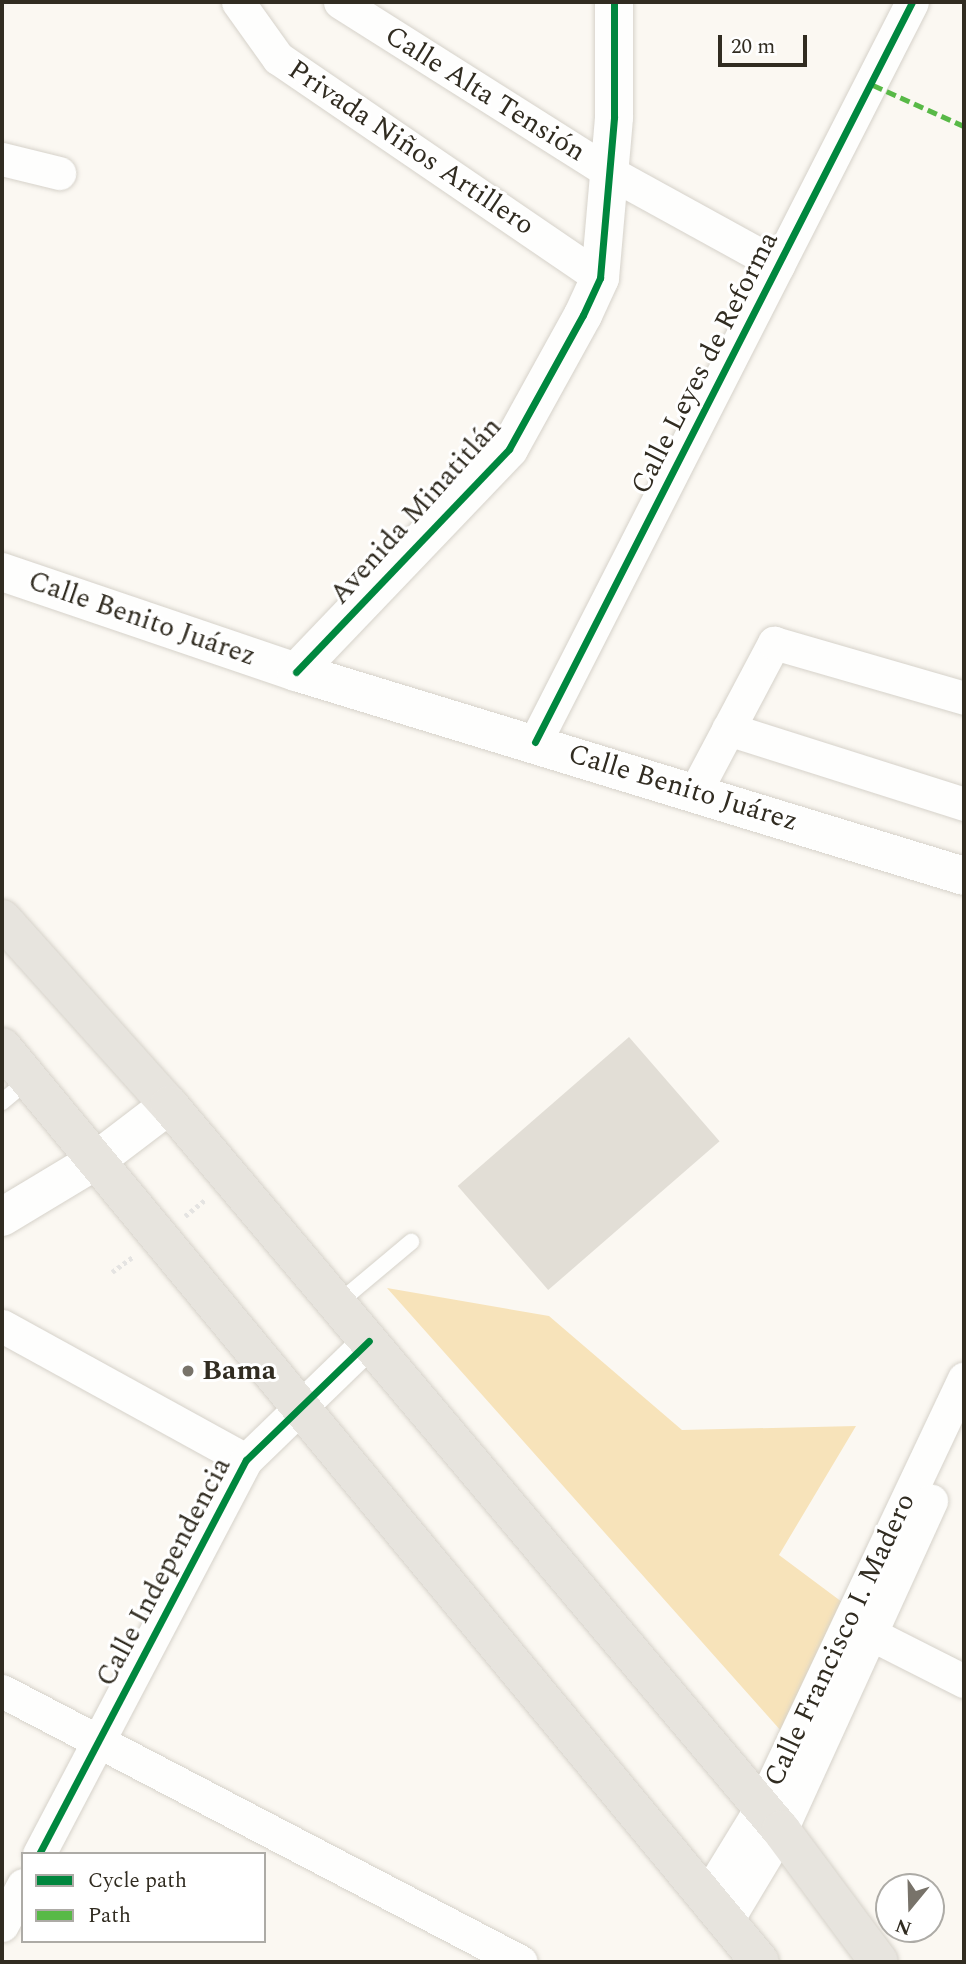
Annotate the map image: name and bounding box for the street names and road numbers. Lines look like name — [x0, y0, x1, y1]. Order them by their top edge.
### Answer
street label: Calle Alta Tensión — [379, 19, 591, 169]
street label: Privada Niños Artillero — [282, 53, 540, 243]
street label: Calle Leyes de Reforma — [624, 226, 786, 500]
street label: Avenida Minatitlán — [323, 410, 509, 612]
street label: Calle Benito Juárez — [24, 564, 260, 674]
street label: Calle Benito Juárez — [564, 737, 802, 839]
street label: Calle Independencia — [89, 1452, 239, 1692]
street label: Calle Francisco I. Madero — [757, 1488, 923, 1792]

